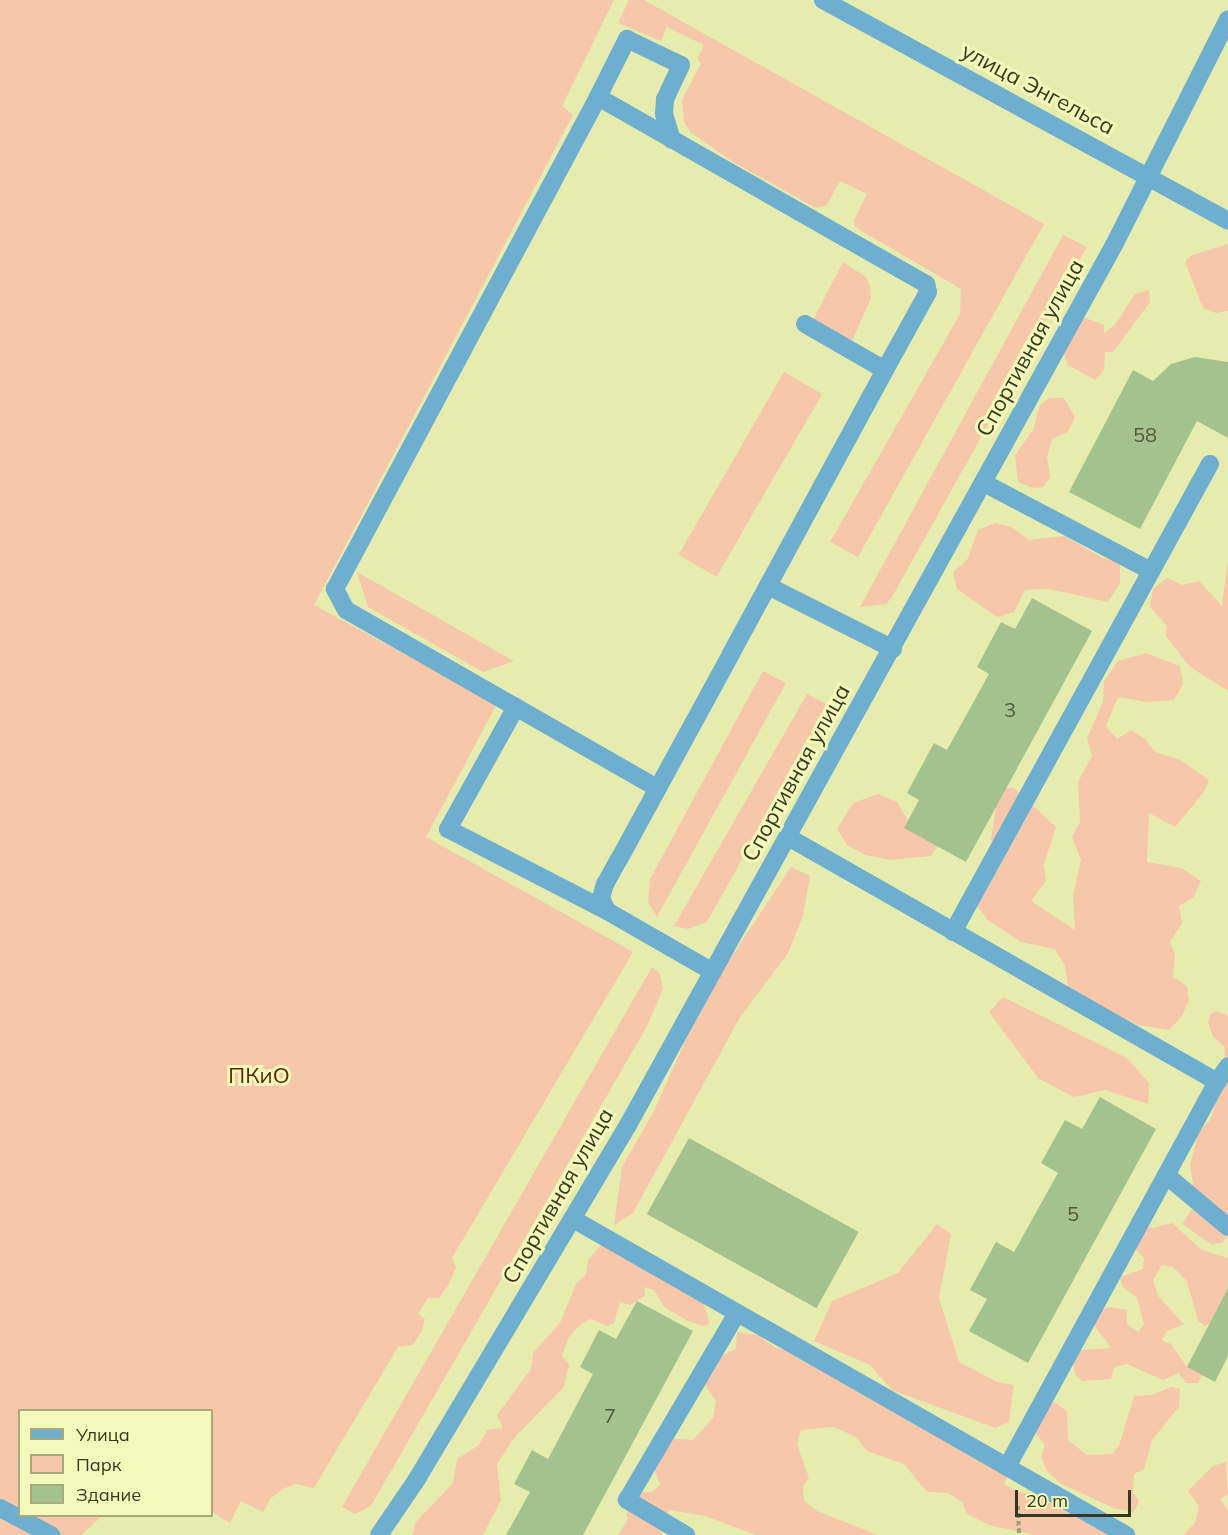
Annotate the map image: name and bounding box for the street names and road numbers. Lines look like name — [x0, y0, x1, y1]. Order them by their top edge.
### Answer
street label: улица Энгельса — [957, 38, 1119, 140]
street label: Спортивная улица — [970, 255, 1090, 441]
street label: Спортивная улица — [736, 680, 856, 866]
street label: Спортивная улица — [497, 1104, 619, 1288]

